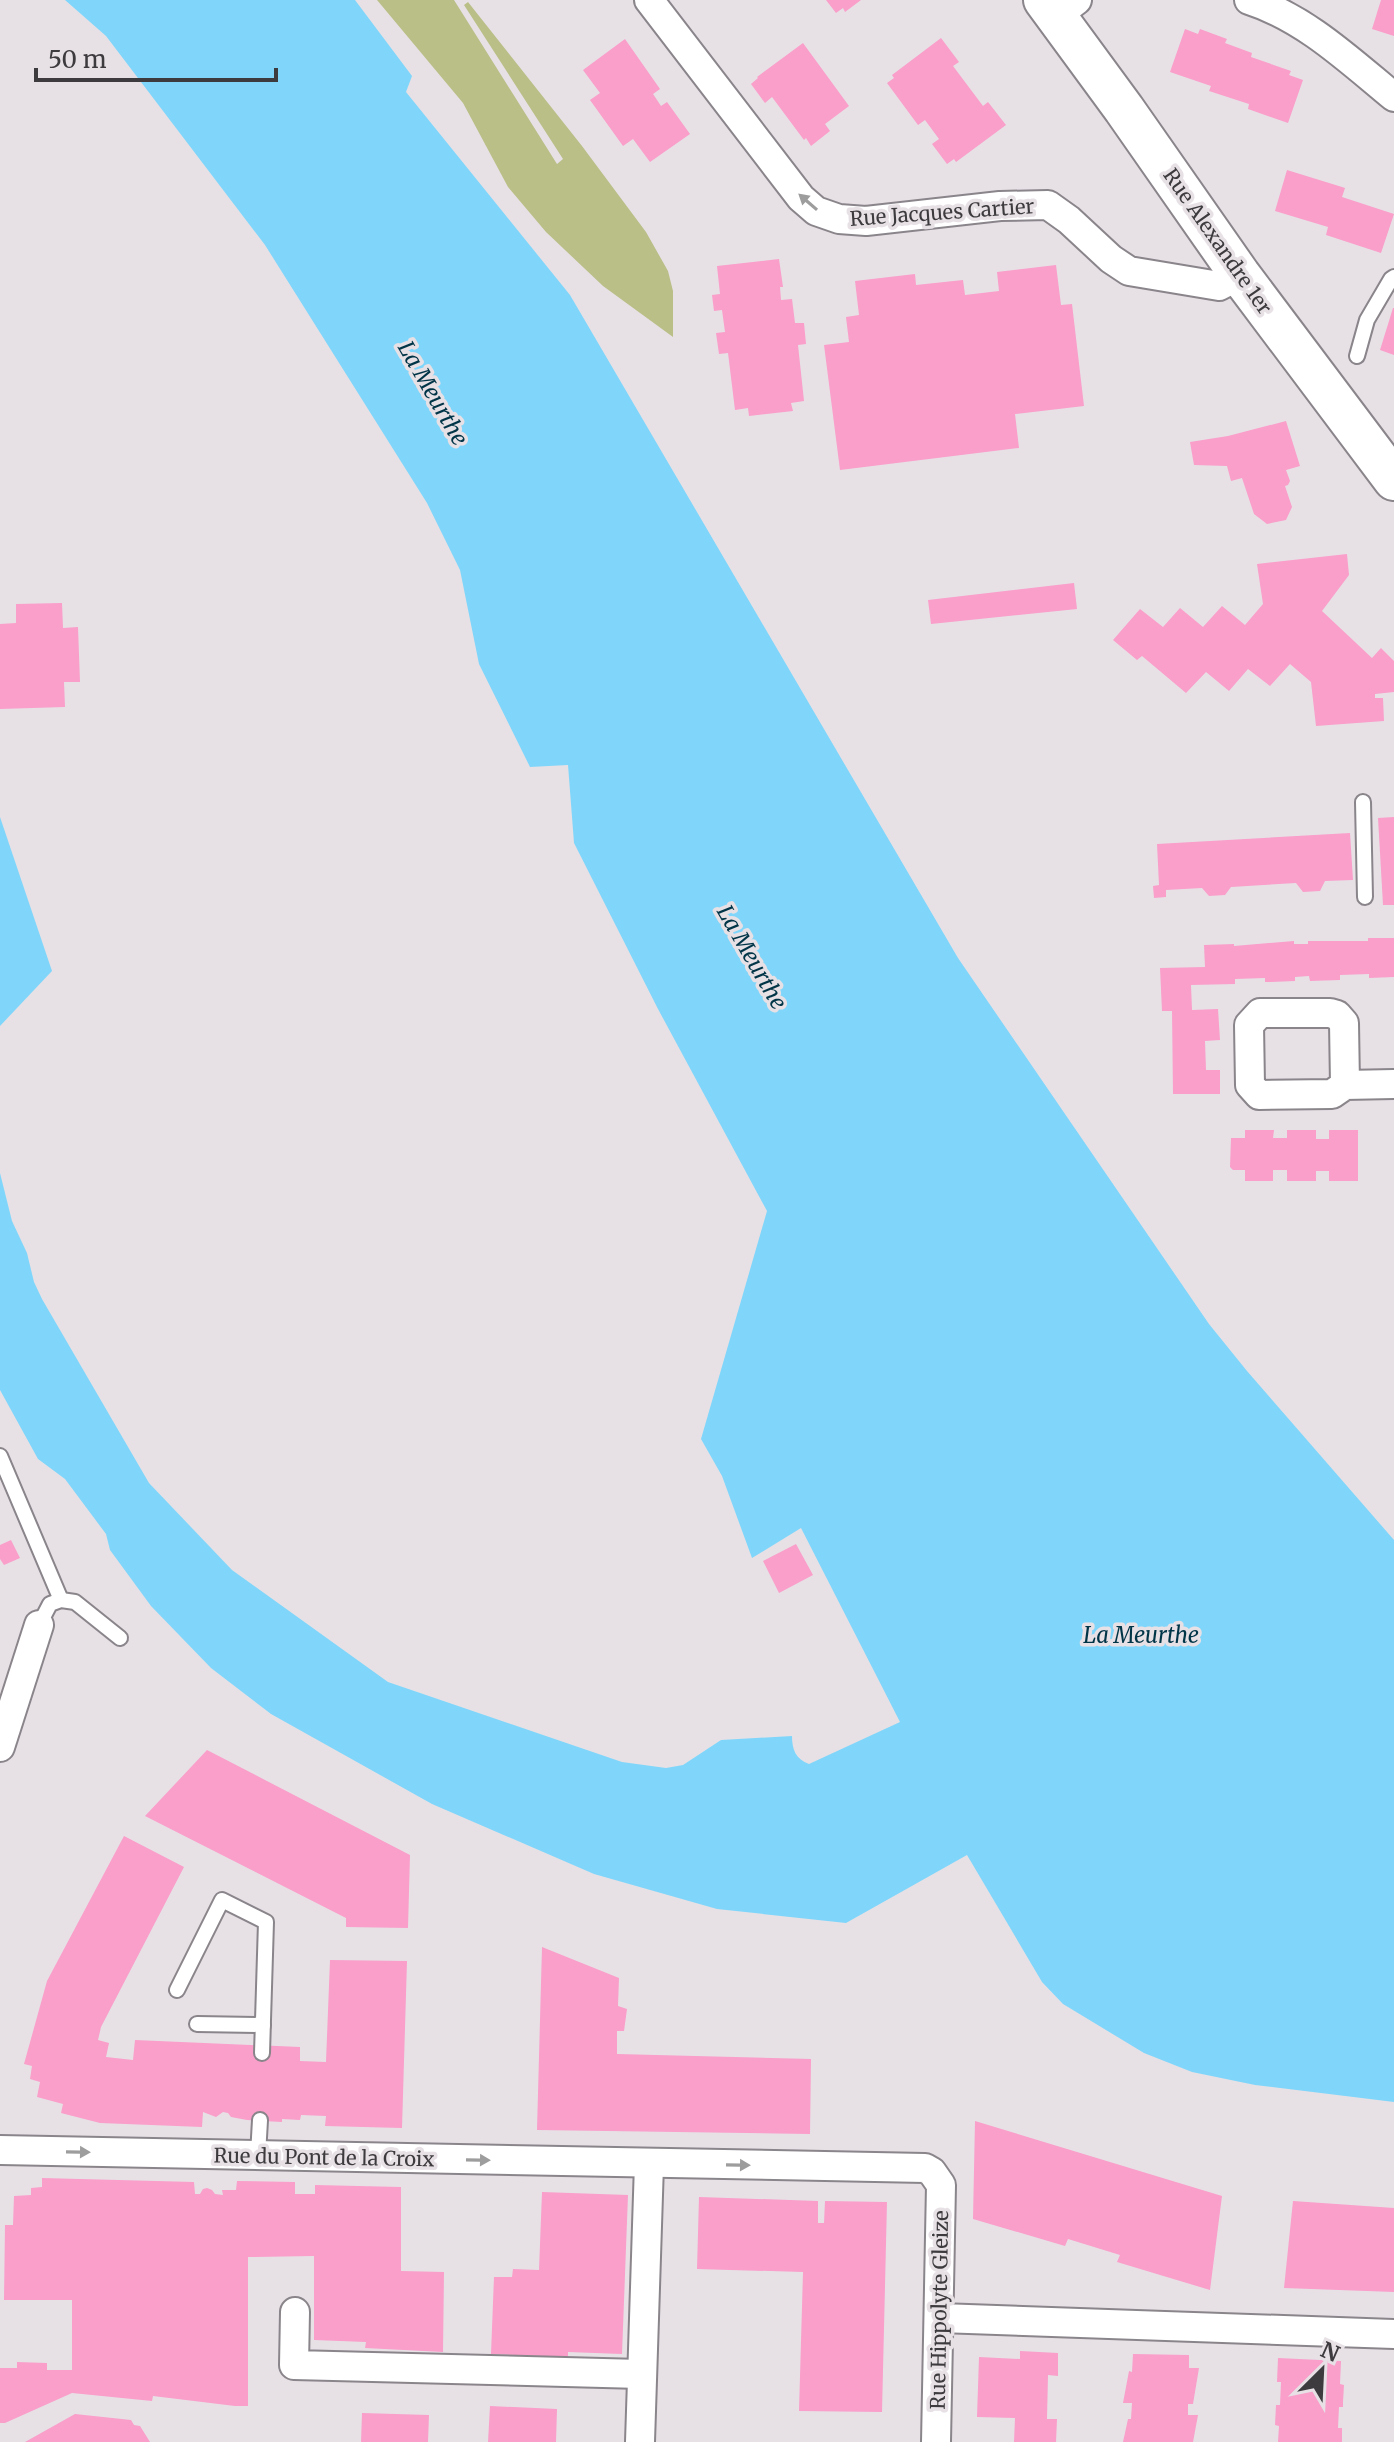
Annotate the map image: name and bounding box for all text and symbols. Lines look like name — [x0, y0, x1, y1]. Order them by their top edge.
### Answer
scale bar — [36, 32, 276, 82]
text: 50 m — [48, 44, 107, 75]
street label: Rue Alexandre 1er — [1158, 163, 1278, 319]
street label: Rue Jacques Cartier — [849, 193, 1035, 231]
one-way arrow — [798, 194, 818, 211]
water label: La Meurthe — [392, 336, 474, 450]
water label: La Meurthe — [711, 900, 793, 1014]
water label: La Meurthe — [1083, 1621, 1199, 1649]
street label: Rue du Pont de la Croix — [214, 2143, 435, 2171]
one-way arrow — [66, 2145, 91, 2158]
one-way arrow — [466, 2153, 491, 2166]
one-way arrow — [726, 2159, 751, 2172]
street label: Rue Hippolyte Gleize — [925, 2210, 953, 2410]
north arrow — [1282, 2330, 1362, 2410]
text: N — [1316, 2335, 1344, 2368]

